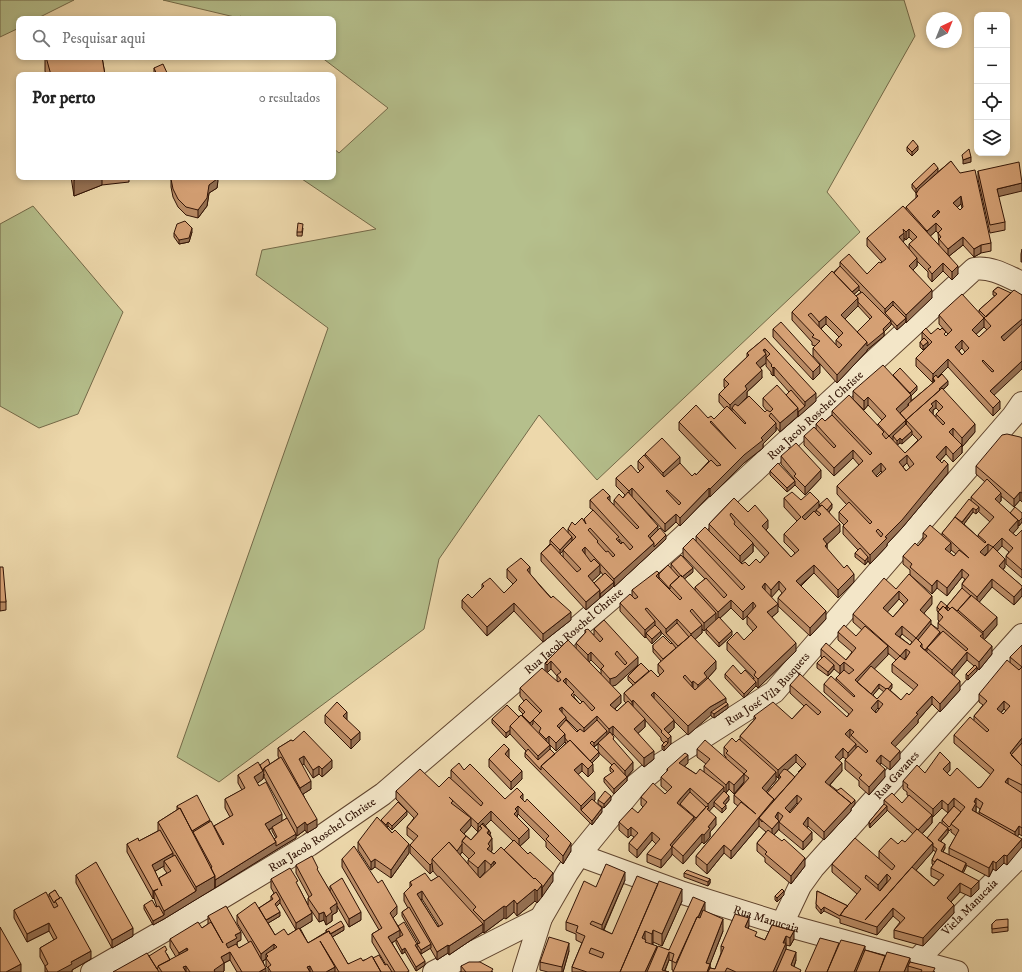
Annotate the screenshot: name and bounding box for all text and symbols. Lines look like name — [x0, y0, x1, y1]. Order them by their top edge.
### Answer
north arrow — [926, 12, 962, 48]
map controls — [974, 12, 1010, 156]
button: + — [974, 12, 1010, 48]
search box — [16, 16, 336, 60]
icon: search — [30, 27, 52, 49]
text: Pesquisar aqui — [62, 29, 145, 48]
button: − — [974, 48, 1010, 84]
button: locate — [974, 84, 1010, 120]
text: Por perto — [32, 87, 95, 109]
text: 0 resultados — [259, 90, 320, 106]
button: layers — [974, 120, 1010, 156]
street label: Rua Jacob Roschel Christe — [764, 367, 866, 463]
street label: Rua Jacob Roschel Christe — [521, 585, 626, 677]
street label: Rua José Vila Busquets — [722, 649, 813, 729]
street label: Rua Gavanes — [871, 748, 922, 803]
street label: Rua Jacob Roschel Christe — [266, 794, 379, 875]
street label: Viela Manucaia — [938, 875, 1001, 939]
street label: Rua Manucaia — [732, 902, 802, 936]

